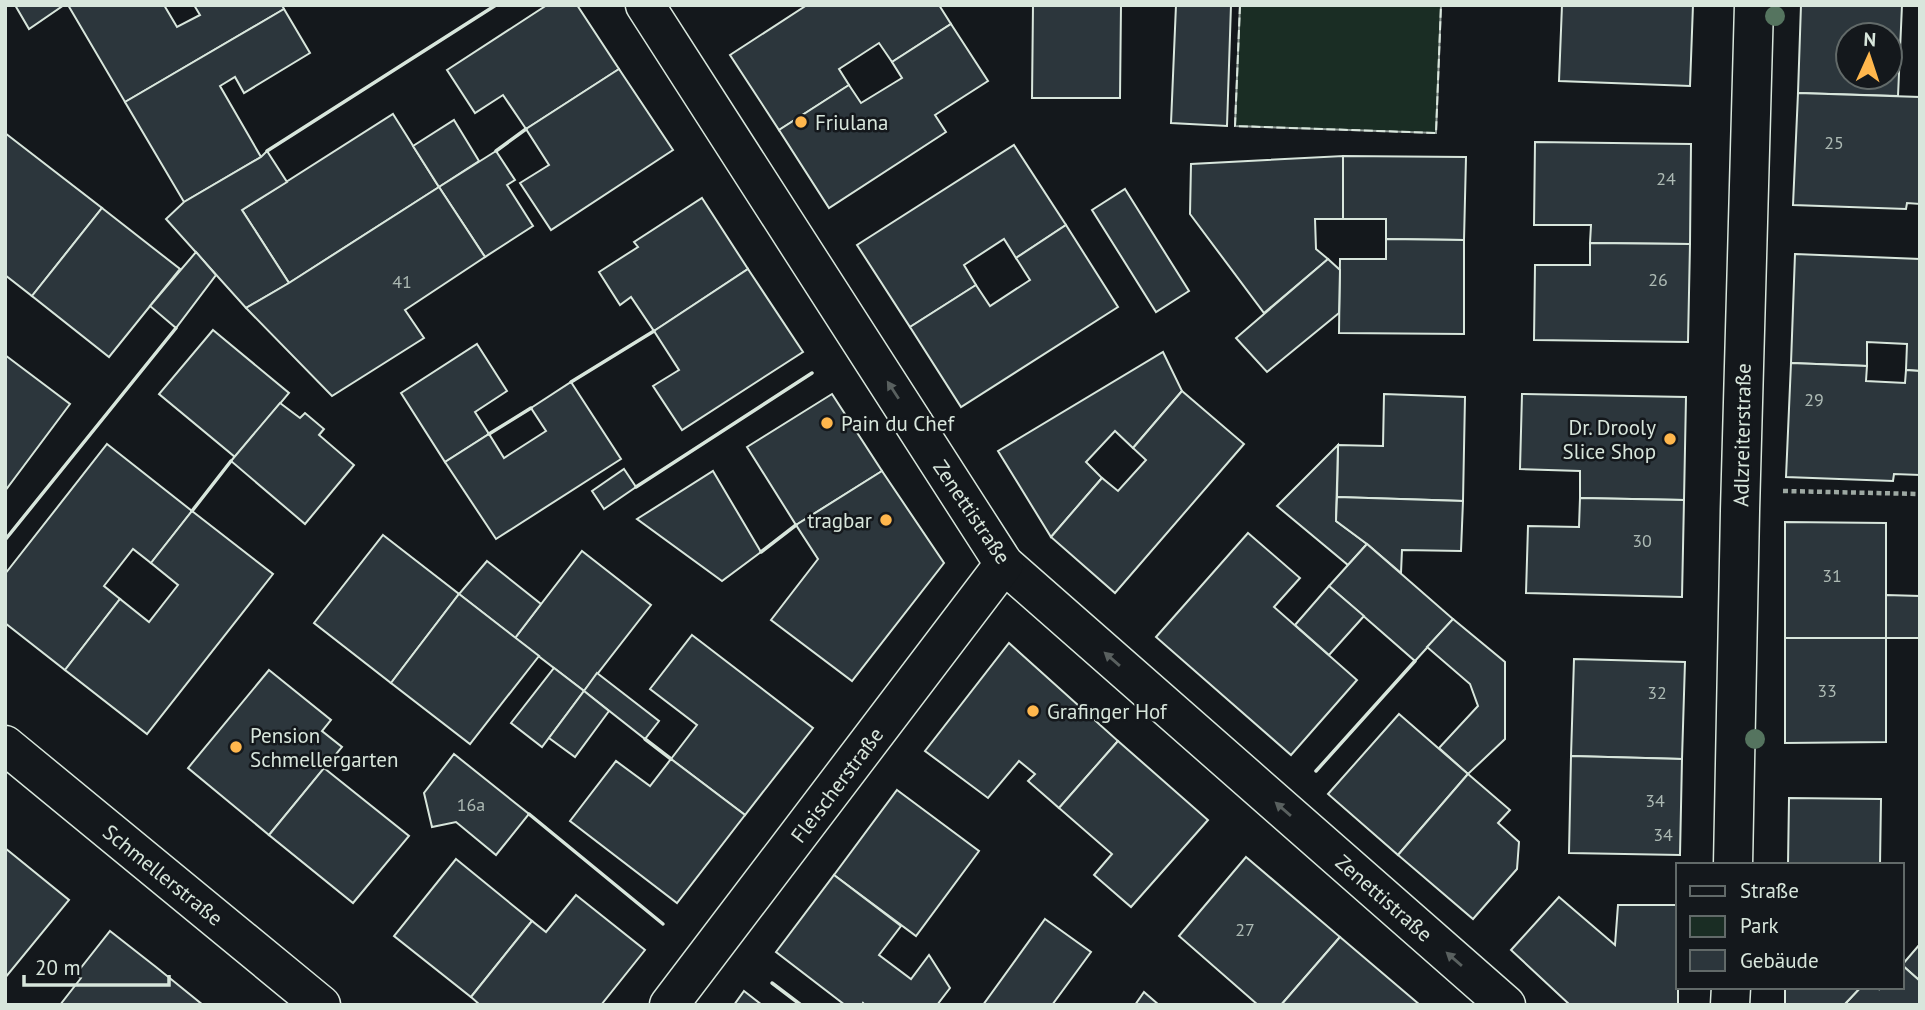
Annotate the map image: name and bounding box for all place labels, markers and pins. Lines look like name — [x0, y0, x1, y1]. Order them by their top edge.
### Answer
place label: Friulana — [815, 109, 888, 136]
marker: Friulana — [793, 114, 809, 130]
place label: Pain du Chef — [841, 410, 956, 437]
place label: Dr. Drooly Slice Shop — [1563, 414, 1656, 465]
marker: Pain du Chef — [819, 415, 835, 431]
marker: Dr. Drooly Slice Shop — [1662, 431, 1678, 447]
place label: tragbar — [807, 507, 872, 534]
marker: tragbar — [878, 512, 894, 528]
place label: Grafinger Hof — [1047, 698, 1168, 725]
marker: Grafinger Hof — [1025, 703, 1041, 719]
place label: Pension Schmellergarten — [250, 722, 398, 773]
marker: Pension Schmellergarten — [228, 739, 244, 755]

